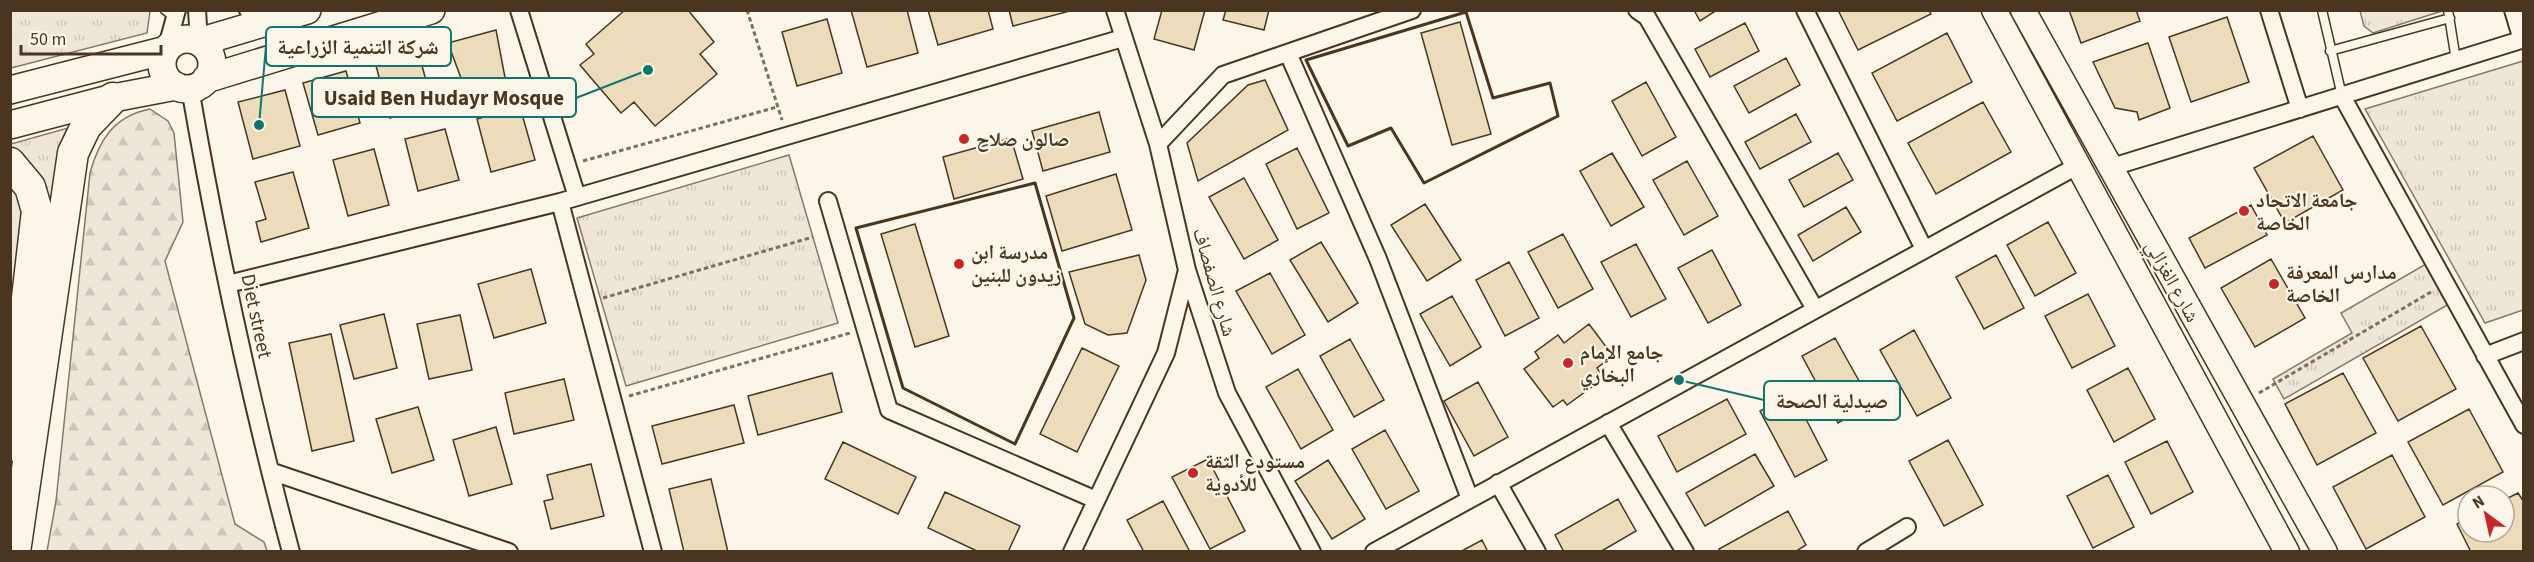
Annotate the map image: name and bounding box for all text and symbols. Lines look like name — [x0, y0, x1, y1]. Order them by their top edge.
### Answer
scale bar — [21, 18, 160, 56]
text: 50 m — [30, 27, 66, 52]
callout: شركة التنمية الزراعية — [266, 27, 451, 66]
text: شركة التنمية الزراعية — [277, 32, 439, 62]
callout: Usaid Ben Hudayr Mosque — [312, 78, 576, 117]
text: Usaid Ben Hudayr Mosque — [324, 83, 564, 113]
place label: صالون صلاح — [976, 126, 1069, 154]
marker: صالون صلاح — [957, 132, 971, 146]
place label: جامعة الاتحاد الخاصة — [2256, 187, 2358, 238]
marker: جامعة الاتحاد الخاصة — [2237, 204, 2251, 218]
street label: شارع الصفصاف — [1185, 225, 1243, 340]
street label: شارع الغزالي — [2137, 235, 2206, 328]
place label: مدرسة ابن زيدون للبنين — [971, 239, 1061, 290]
marker: مدرسة ابن زيدون للبنين — [952, 257, 966, 271]
place label: مدارس المعرفة الخاصة — [2286, 259, 2397, 310]
street label: Diet street — [233, 271, 279, 361]
marker: مدارس المعرفة الخاصة — [2267, 277, 2281, 291]
place label: جامع الإمام البخاري — [1580, 339, 1664, 391]
marker: جامع الإمام البخاري — [1561, 356, 1575, 370]
callout: صيدلية الصحة — [1764, 381, 1900, 420]
text: صيدلية الصحة — [1776, 386, 1888, 416]
place label: مستودع الثقة للأدوية — [1205, 448, 1305, 499]
marker: مستودع الثقة للأدوية — [1186, 466, 1200, 480]
north arrow — [2456, 484, 2516, 544]
text: N — [2468, 490, 2489, 514]

